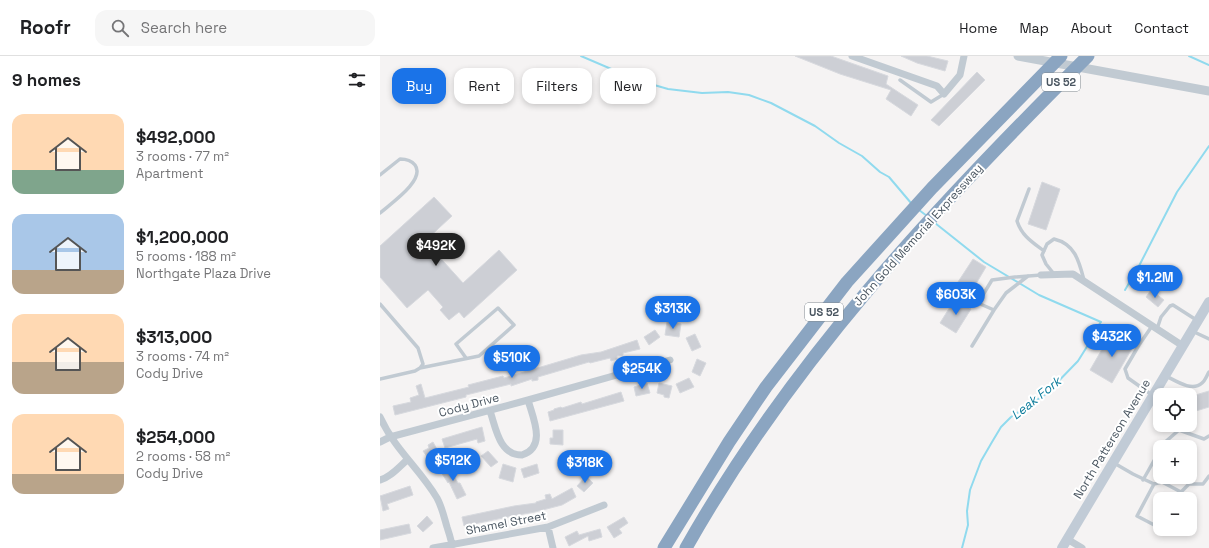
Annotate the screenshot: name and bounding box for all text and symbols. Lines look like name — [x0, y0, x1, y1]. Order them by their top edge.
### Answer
search box — [95, 10, 375, 46]
text: Roofr — [20, 15, 71, 40]
icon: search — [109, 17, 131, 39]
text: Search here — [141, 18, 227, 37]
text: Home — [959, 19, 997, 37]
text: Map — [1019, 19, 1049, 37]
text: About — [1071, 19, 1112, 37]
text: Contact — [1134, 19, 1189, 37]
chip: Buy — [392, 68, 446, 104]
chip: Rent — [454, 68, 514, 104]
chip: Filters — [522, 68, 592, 104]
chip: New — [600, 68, 656, 104]
text: 9 homes — [12, 69, 81, 91]
icon: filters — [346, 69, 368, 91]
road number: US 52 — [1042, 73, 1080, 91]
text: $492,000 — [136, 126, 216, 148]
icon: home — [44, 130, 92, 178]
text: 3 rooms · 77 m² — [136, 148, 229, 165]
street label: John Gold Memorial Expressway — [850, 161, 986, 309]
text: Apartment — [136, 165, 204, 182]
text: $1,200,000 — [136, 226, 229, 248]
icon: home — [44, 230, 92, 278]
pin: $492K — [408, 233, 464, 267]
text: $492K — [416, 237, 456, 254]
text: 5 rooms · 188 m² — [136, 248, 236, 265]
text: Northgate Plaza Drive — [136, 265, 271, 282]
pin: $1.2M — [1127, 265, 1183, 299]
text: $1.2M — [1137, 269, 1173, 286]
pin: $603K — [928, 282, 984, 316]
text: $603K — [936, 286, 976, 303]
pin: $313K — [645, 296, 701, 330]
text: $313K — [654, 300, 692, 317]
road number: US 52 — [805, 303, 843, 321]
pin: $432K — [1084, 324, 1140, 358]
text: $313,000 — [136, 326, 212, 348]
text: $432K — [1092, 328, 1132, 345]
icon: home — [44, 330, 92, 378]
pin: $510K — [484, 345, 540, 379]
text: 3 rooms · 74 m² — [136, 348, 229, 365]
text: $510K — [493, 349, 531, 366]
pin: $254K — [614, 356, 670, 390]
text: $254K — [622, 360, 662, 377]
text: Cody Drive — [136, 365, 203, 382]
water label: Leak Fork — [1008, 371, 1066, 423]
street label: North Patterson Avenue — [1070, 376, 1154, 502]
map controls — [1153, 388, 1197, 536]
button: locate — [1153, 388, 1197, 432]
street label: Cody Drive — [437, 389, 501, 421]
text: $254,000 — [136, 426, 215, 448]
icon: home — [44, 430, 92, 478]
button: + — [1153, 440, 1197, 484]
text: 2 rooms · 58 m² — [136, 448, 230, 465]
pin: $512K — [425, 448, 481, 482]
pin: $318K — [557, 450, 613, 484]
text: $512K — [434, 452, 472, 469]
text: $318K — [566, 454, 604, 471]
text: Cody Drive — [136, 465, 203, 482]
button: − — [1153, 492, 1197, 536]
street label: Shamel Street — [464, 507, 548, 539]

